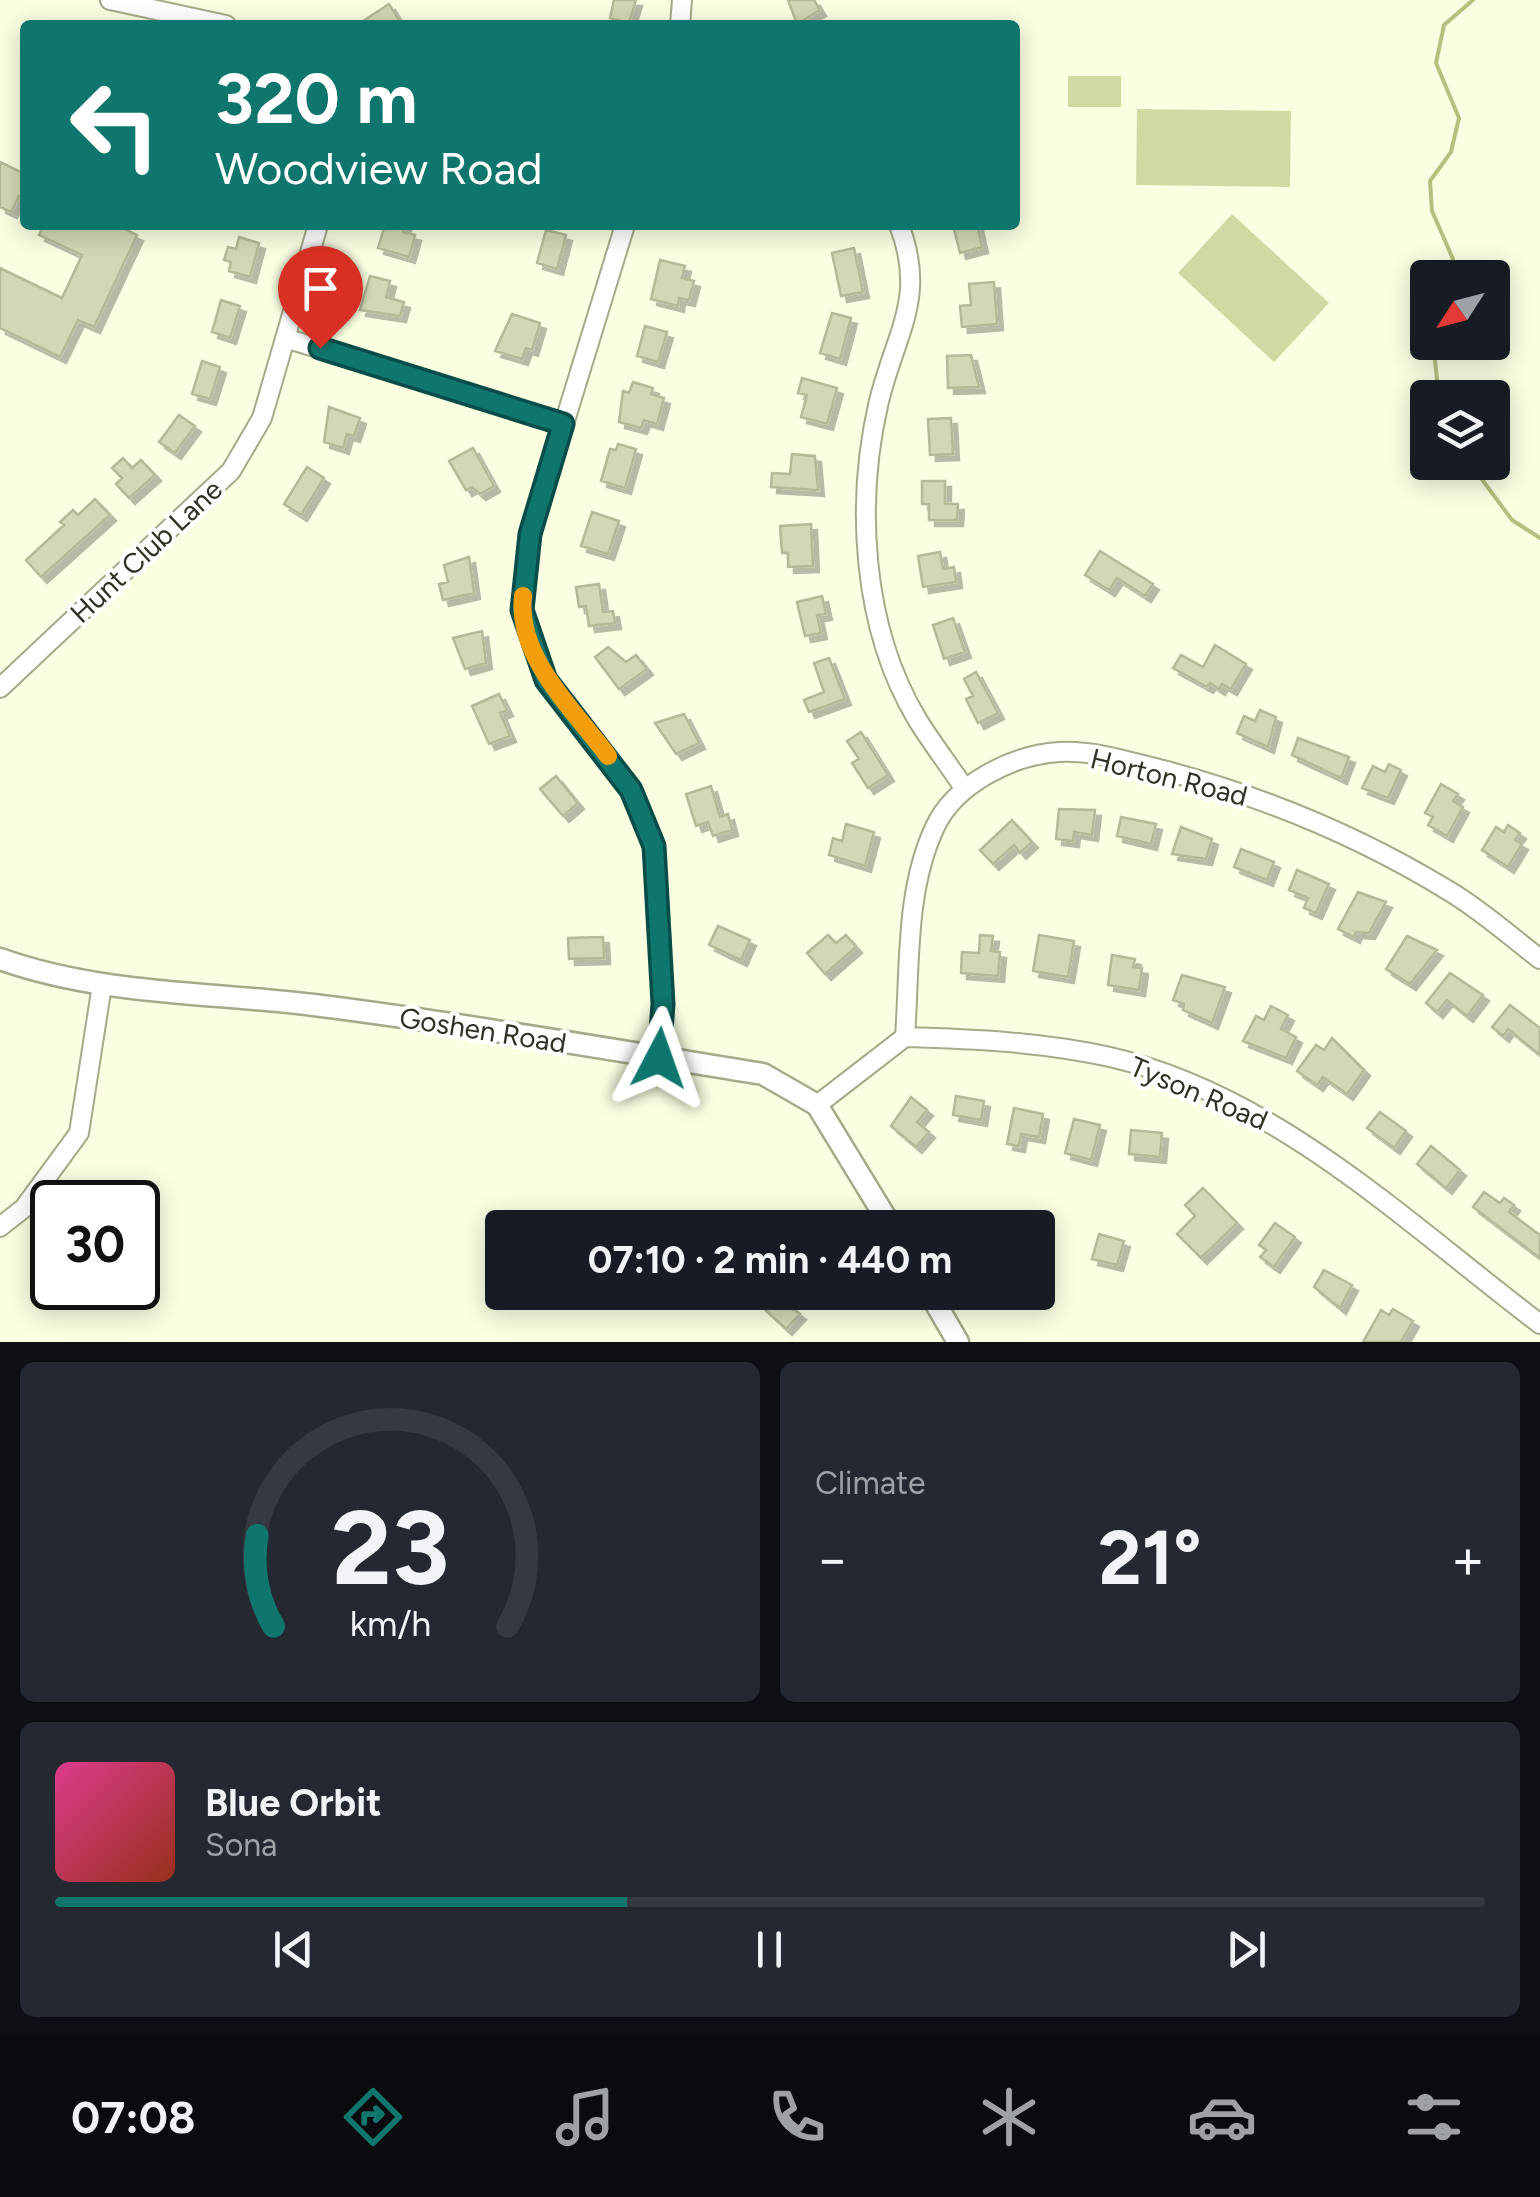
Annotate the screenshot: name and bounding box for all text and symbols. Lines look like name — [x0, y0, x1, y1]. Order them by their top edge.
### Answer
text: 320 m — [215, 56, 418, 141]
icon: left — [50, 60, 180, 190]
text: Woodview Road — [215, 141, 543, 195]
pin — [278, 246, 363, 349]
north arrow — [1410, 260, 1510, 360]
map controls — [1410, 260, 1510, 480]
icon: arrive — [293, 261, 348, 316]
button: layers — [1410, 380, 1510, 480]
street label: Hunt Club Lane — [63, 472, 229, 630]
street label: Horton Road — [1087, 741, 1251, 813]
street label: Goshen Road — [397, 1000, 569, 1060]
position arrow — [607, 1006, 711, 1110]
street label: Tyson Road — [1125, 1049, 1273, 1137]
speed limit sign: 30 — [30, 1180, 160, 1310]
text: 07:10 · 2 min · 440 m — [588, 1237, 952, 1283]
text: Climate — [815, 1464, 926, 1502]
text: 23 — [331, 1485, 449, 1610]
text: 21° — [1098, 1513, 1202, 1603]
text: − — [815, 1526, 849, 1592]
text: + — [1451, 1526, 1485, 1592]
text: km/h — [349, 1602, 431, 1645]
text: Blue Orbit — [205, 1780, 381, 1826]
text: Sona — [205, 1826, 277, 1864]
icon: previous — [266, 1922, 321, 1977]
icon: pause — [742, 1922, 797, 1977]
icon: next — [1219, 1922, 1274, 1977]
icon: directions — [338, 2082, 408, 2152]
icon: music — [550, 2082, 620, 2152]
icon: phone — [762, 2082, 832, 2152]
icon: climate — [974, 2082, 1044, 2152]
icon: car — [1187, 2082, 1257, 2152]
icon: filters — [1399, 2082, 1469, 2152]
text: 07:08 — [71, 2090, 196, 2144]

